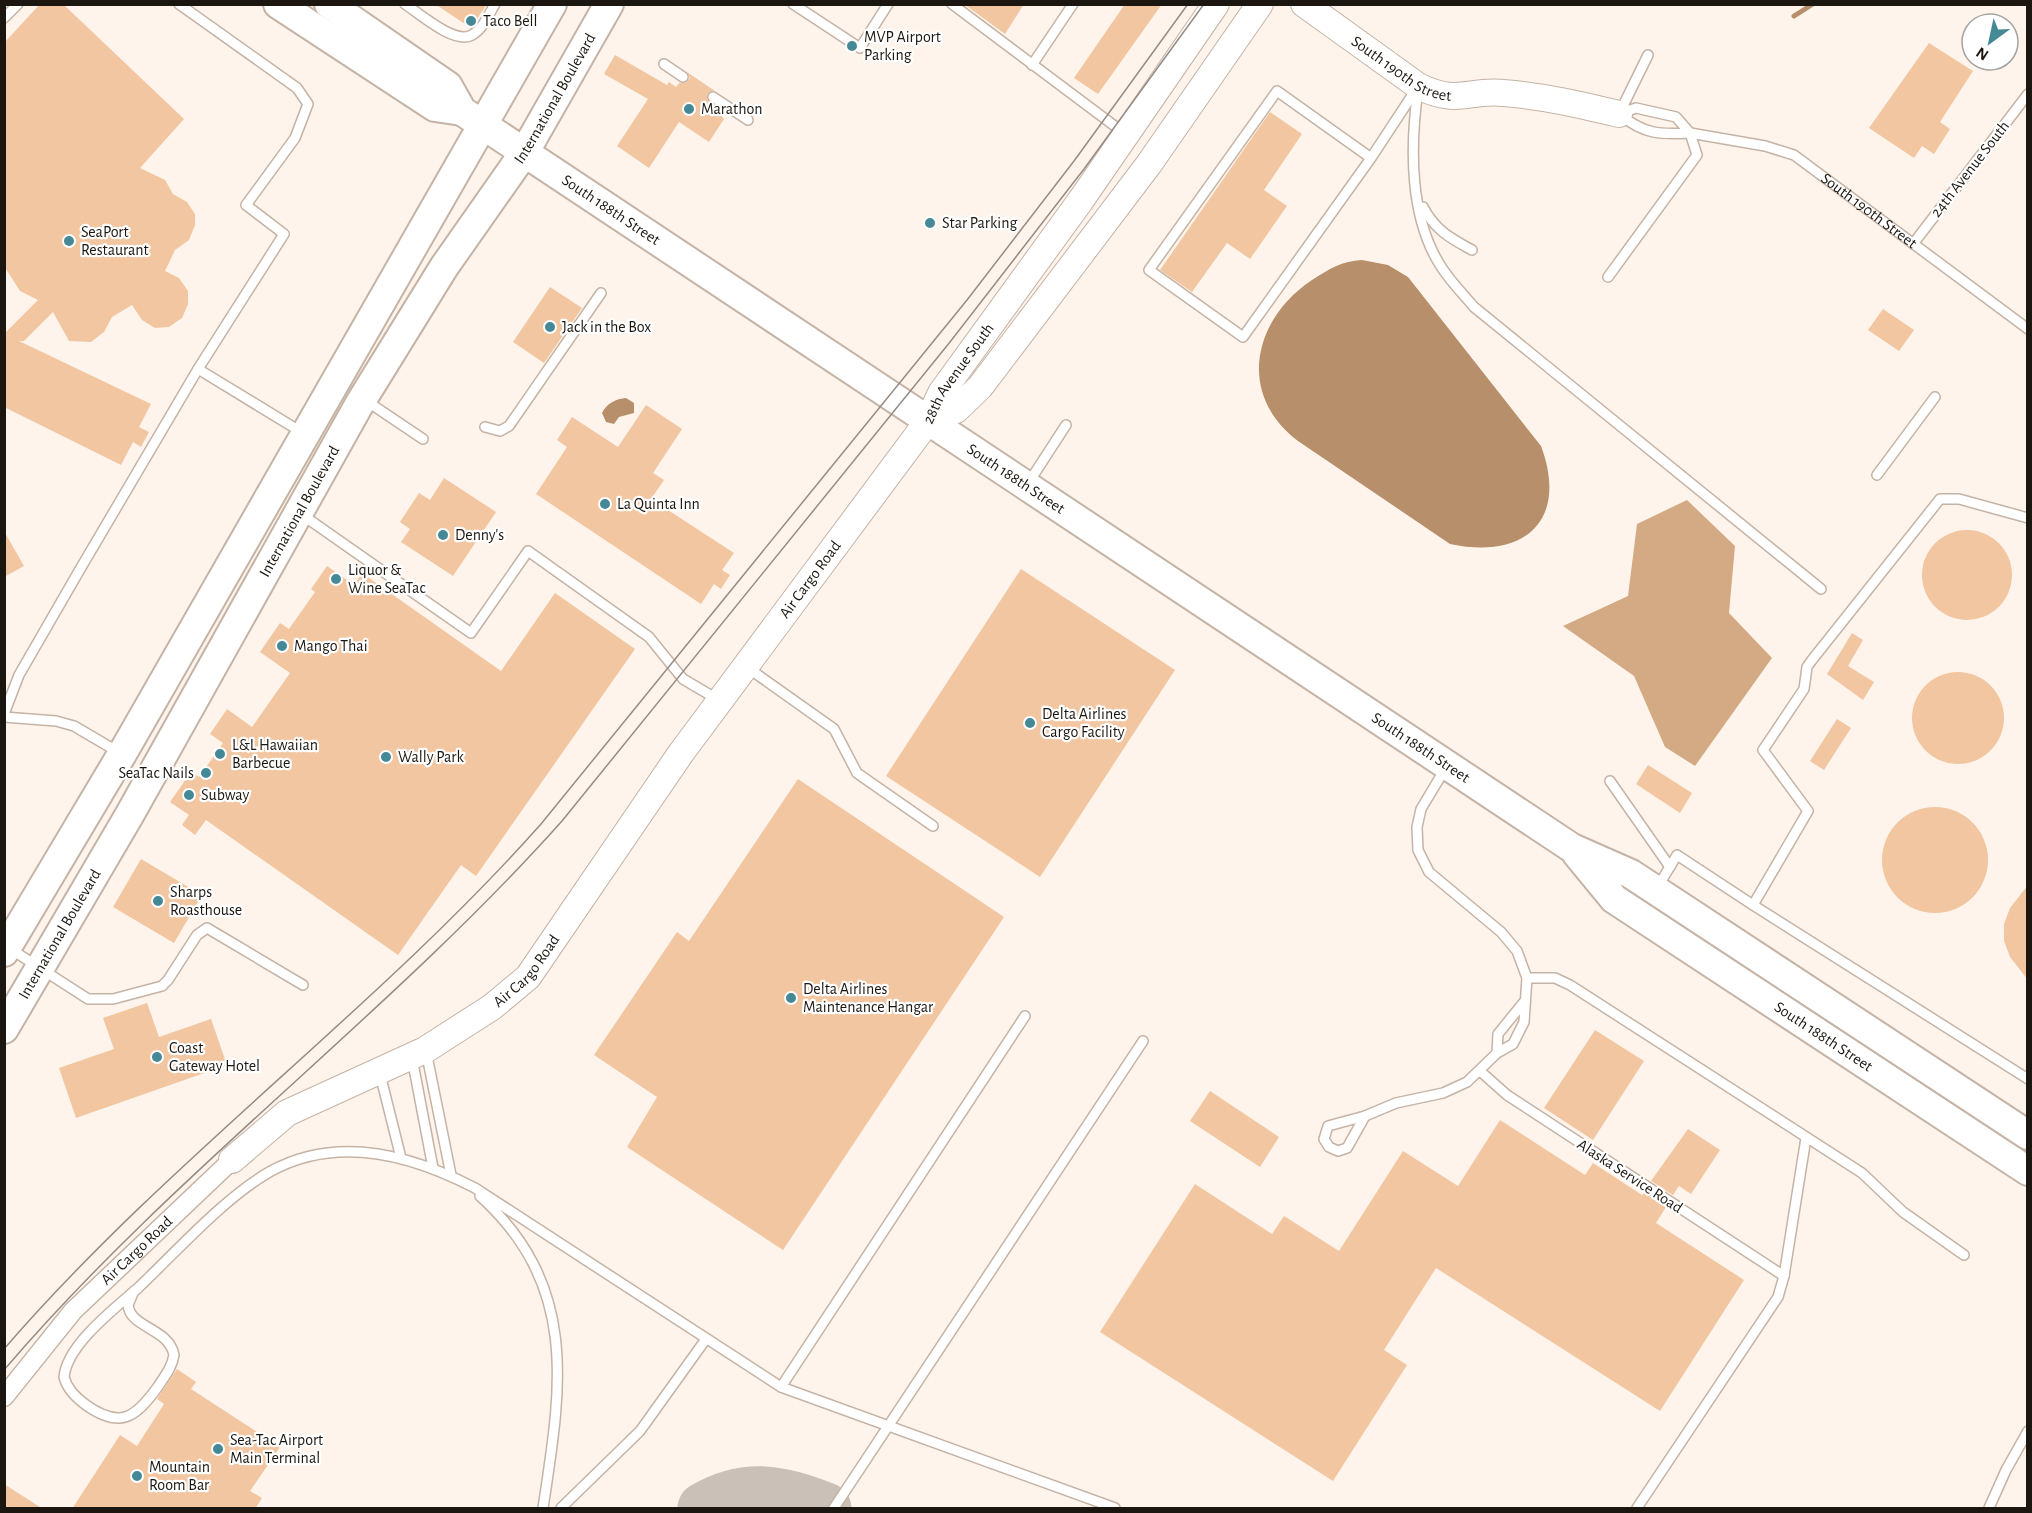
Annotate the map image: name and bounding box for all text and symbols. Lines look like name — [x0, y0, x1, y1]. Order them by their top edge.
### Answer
north arrow — [1960, 12, 2020, 72]
place label: Taco Bell — [483, 13, 538, 29]
marker: Taco Bell — [464, 14, 478, 28]
place label: MVP Airport Parking — [864, 29, 941, 63]
street label: International Boulevard — [511, 31, 599, 167]
street label: South 190th Street — [1349, 33, 1452, 104]
marker: MVP Airport Parking — [845, 39, 859, 53]
text: N — [1973, 44, 1991, 63]
place label: Marathon — [701, 101, 762, 117]
marker: Marathon — [682, 102, 696, 116]
street label: 24th Avenue South — [1928, 118, 2012, 220]
street label: South 190th Street — [1818, 170, 1920, 251]
street label: South 188th Street — [559, 172, 663, 248]
place label: Star Parking — [942, 215, 1017, 231]
marker: Star Parking — [923, 216, 937, 230]
place label: SeaPort Restaurant — [81, 224, 149, 258]
marker: SeaPort Restaurant — [62, 234, 76, 248]
place label: Jack in the Box — [562, 319, 651, 335]
marker: Jack in the Box — [543, 320, 557, 334]
street label: 28th Avenue South — [920, 320, 997, 426]
street label: South 188th Street — [964, 441, 1068, 517]
street label: International Boulevard — [256, 443, 342, 580]
place label: La Quinta Inn — [617, 496, 700, 513]
marker: La Quinta Inn — [598, 497, 612, 511]
place label: Denny's — [455, 527, 504, 544]
marker: Denny's — [436, 528, 450, 542]
street label: Air Cargo Road — [776, 538, 844, 621]
place label: Liquor & Wine SeaTac — [348, 562, 426, 596]
marker: Liquor & Wine SeaTac — [329, 572, 343, 586]
place label: Mango Thai — [294, 638, 368, 654]
marker: Mango Thai — [275, 639, 289, 653]
place label: Delta Airlines Cargo Facility — [1042, 706, 1127, 741]
street label: South 188th Street — [1369, 709, 1473, 786]
marker: Delta Airlines Cargo Facility — [1023, 716, 1037, 730]
place label: L&L Hawaiian Barbecue — [232, 737, 318, 771]
marker: L&L Hawaiian Barbecue — [213, 747, 227, 761]
place label: Wally Park — [398, 749, 464, 766]
marker: Wally Park — [379, 750, 393, 764]
place label: SeaTac Nails — [118, 765, 194, 781]
marker: SeaTac Nails — [199, 766, 213, 780]
place label: Subway — [201, 787, 249, 804]
marker: Subway — [182, 788, 196, 802]
street label: International Boulevard — [15, 866, 104, 1002]
place label: Sharps Roasthouse — [170, 884, 242, 918]
marker: Sharps Roasthouse — [151, 894, 165, 908]
street label: Air Cargo Road — [490, 932, 562, 1010]
place label: Delta Airlines Maintenance Hangar — [803, 981, 934, 1015]
marker: Delta Airlines Maintenance Hangar — [784, 991, 798, 1005]
street label: South 188th Street — [1772, 999, 1876, 1075]
place label: Coast Gateway Hotel — [169, 1040, 260, 1075]
marker: Coast Gateway Hotel — [150, 1050, 164, 1064]
street label: Alaska Service Road — [1574, 1136, 1686, 1216]
street label: Air Cargo Road — [98, 1213, 175, 1288]
place label: Sea-Tac Airport Main Terminal — [230, 1432, 323, 1466]
marker: Sea-Tac Airport Main Terminal — [211, 1442, 225, 1456]
place label: Mountain Room Bar — [149, 1459, 210, 1493]
marker: Mountain Room Bar — [130, 1469, 144, 1483]

